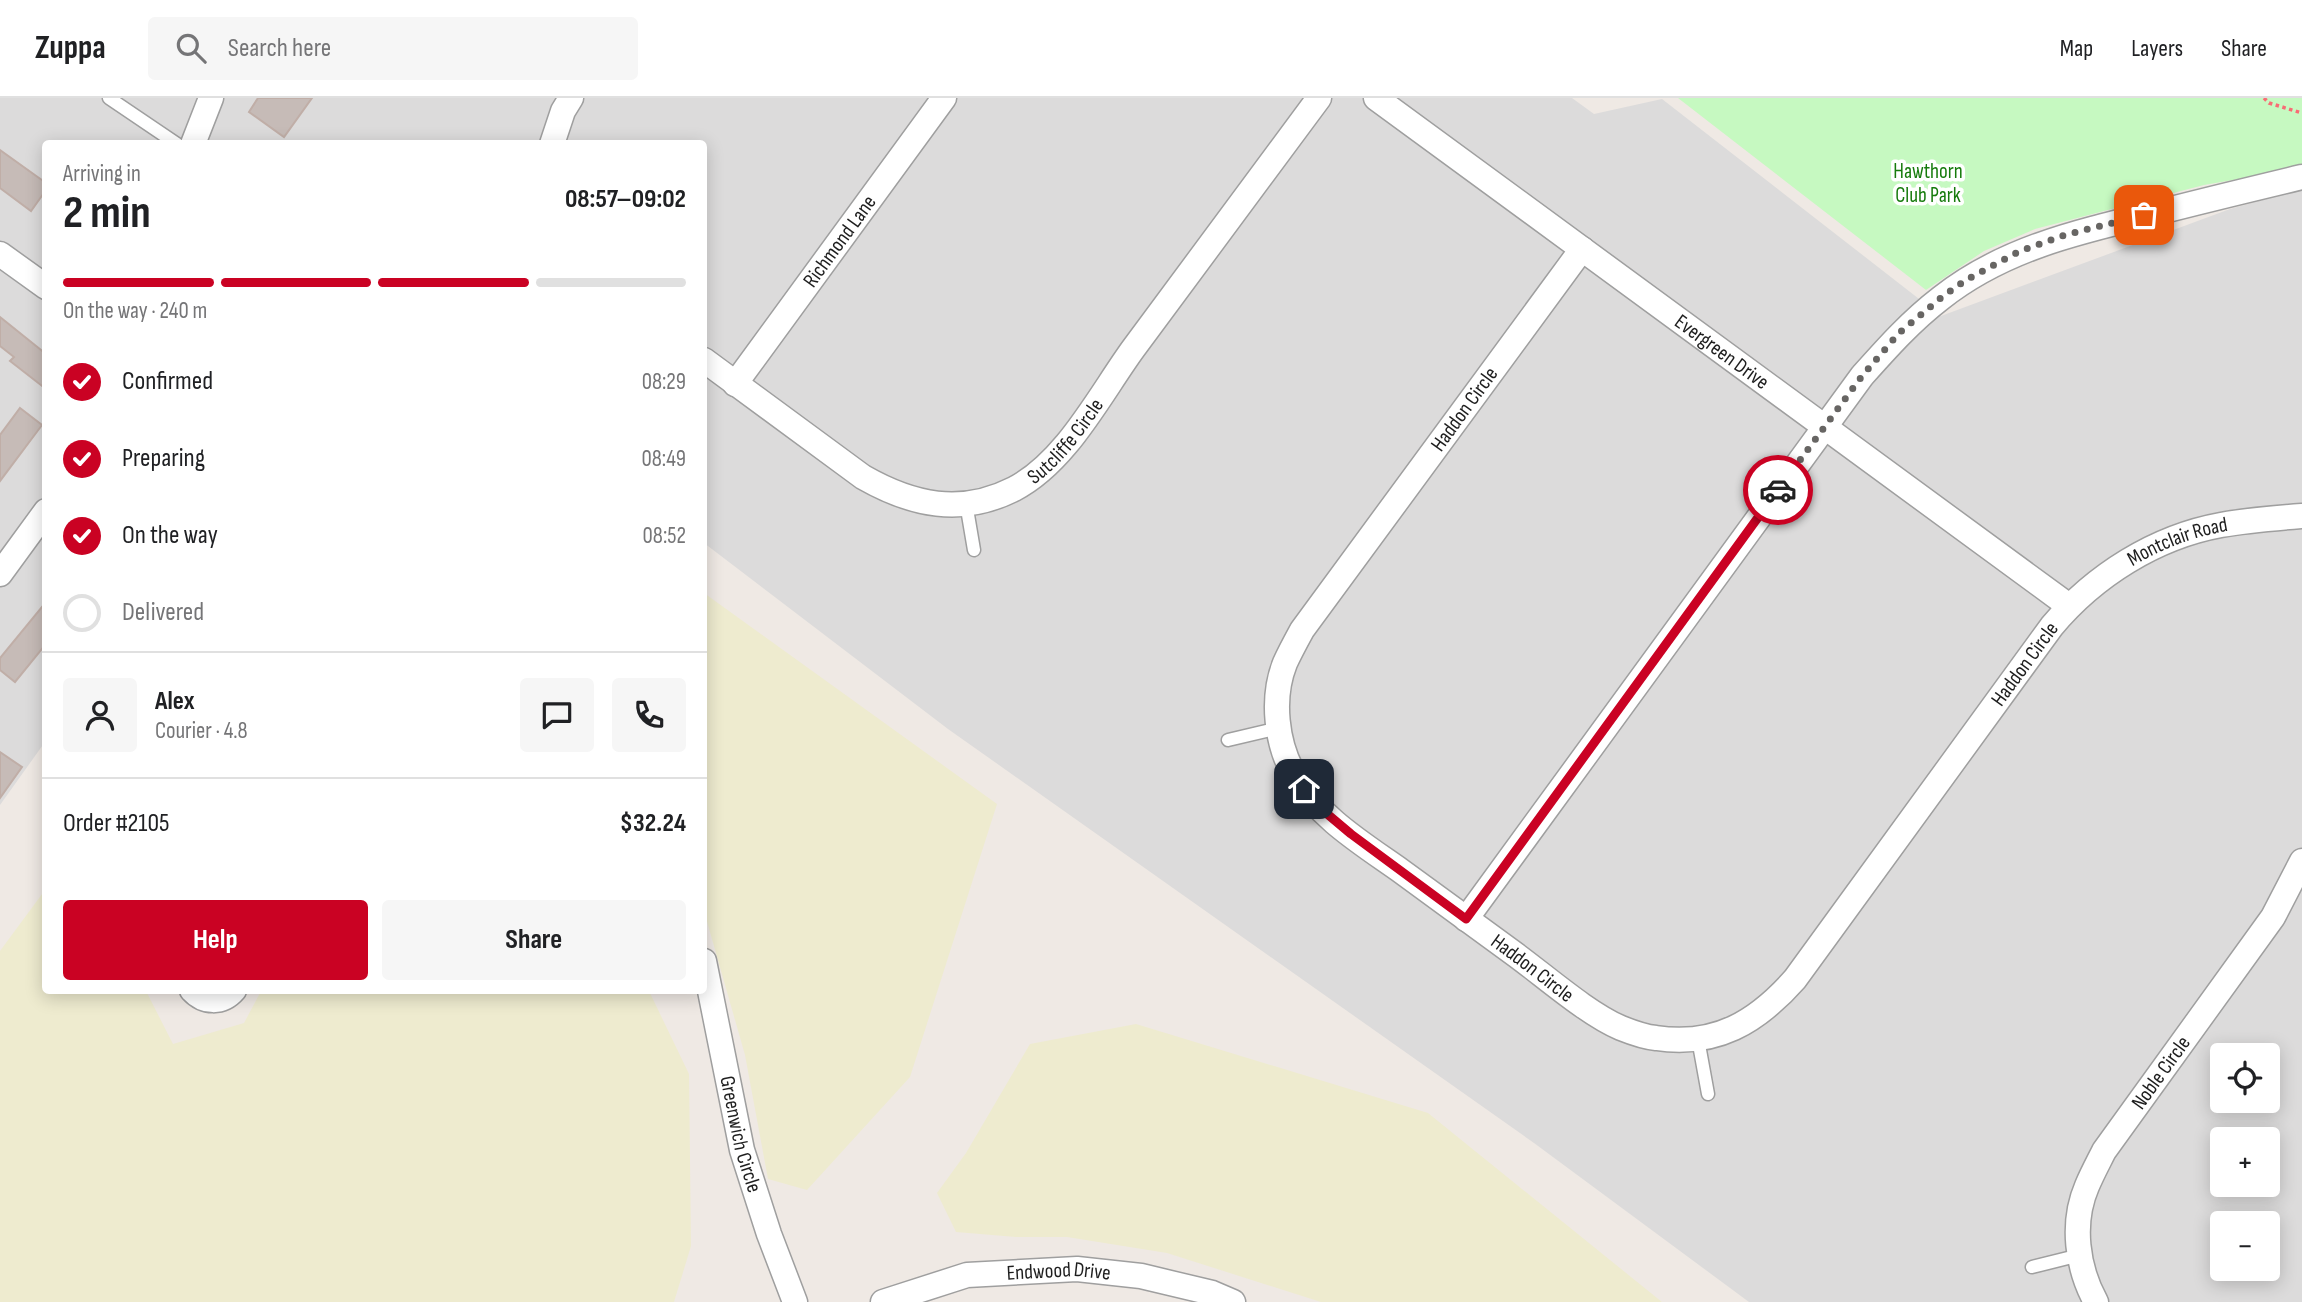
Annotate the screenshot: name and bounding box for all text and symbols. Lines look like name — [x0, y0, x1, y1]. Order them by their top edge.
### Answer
search box — [148, 17, 638, 80]
text: Zuppa — [35, 28, 106, 68]
icon: search — [172, 29, 210, 67]
text: Search here — [228, 33, 331, 64]
text: Map — [2060, 34, 2093, 63]
text: Layers — [2131, 34, 2183, 63]
text: Share — [2221, 34, 2267, 63]
park label: Hawthorn Club Park — [1893, 159, 1963, 208]
text: Arriving in — [63, 160, 141, 188]
text: 08:57–09:02 — [565, 184, 686, 215]
pin — [2114, 185, 2174, 245]
text: 2 min — [63, 186, 151, 241]
street label: Richmond Lane — [798, 191, 882, 292]
icon: bag — [2125, 196, 2163, 234]
text: On the way · 240 m — [63, 297, 207, 325]
street label: Evergreen Drive — [1670, 309, 1774, 395]
street label: Haddon Circle — [1426, 362, 1503, 456]
icon: check — [63, 363, 101, 401]
text: Confirmed — [122, 366, 213, 397]
text: 08:29 — [642, 368, 686, 396]
street label: Sutcliffe Circle — [1023, 394, 1109, 490]
icon: check — [63, 440, 101, 478]
text: Preparing — [122, 443, 205, 474]
text: 08:49 — [641, 445, 686, 473]
courier — [1743, 455, 1813, 525]
icon: car — [1759, 471, 1797, 509]
street label: Montclair Road — [2123, 512, 2229, 572]
icon: check — [63, 517, 101, 555]
text: On the way — [122, 520, 218, 551]
text: 08:52 — [643, 522, 686, 550]
text: Delivered — [122, 597, 204, 628]
street label: Haddon Circle — [1986, 617, 2064, 711]
button: person — [63, 678, 137, 752]
button: chat — [520, 678, 594, 752]
button: phone — [612, 678, 686, 752]
text: Alex — [155, 686, 195, 717]
text: Courier · 4.8 — [155, 717, 248, 745]
pin — [1274, 759, 1334, 819]
icon: home — [1285, 770, 1323, 808]
text: Order #2105 — [63, 808, 170, 839]
text: $32.24 — [620, 808, 686, 839]
button: Help — [63, 900, 368, 980]
button: Share — [382, 900, 686, 980]
street label: Haddon Circle — [1486, 929, 1579, 1008]
street label: Noble Circle — [2126, 1031, 2196, 1114]
map controls — [2210, 1043, 2280, 1281]
button: locate — [2210, 1043, 2280, 1113]
street label: Greenwich Circle — [714, 1074, 767, 1196]
button: + — [2210, 1127, 2280, 1197]
button: − — [2210, 1211, 2280, 1281]
street label: Endwood Drive — [1006, 1257, 1112, 1286]

